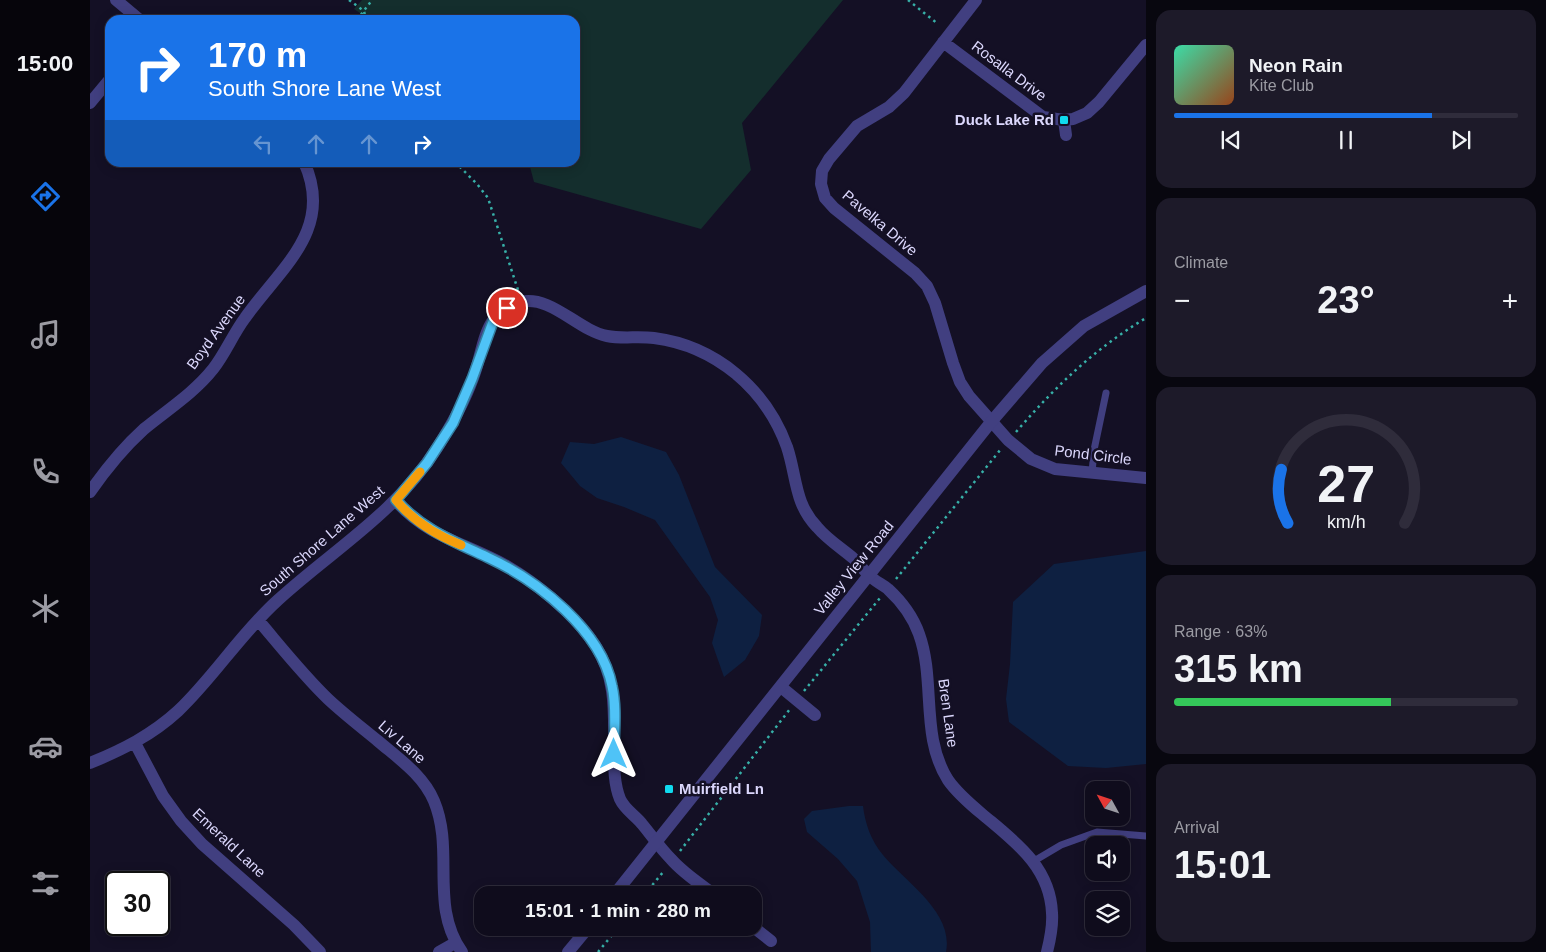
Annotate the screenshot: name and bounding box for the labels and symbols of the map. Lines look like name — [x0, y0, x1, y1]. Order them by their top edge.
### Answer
street label: Rosalla Drive — [969, 37, 1050, 104]
place label: Duck Lake Rd — [955, 111, 1054, 128]
marker: Duck Lake Rd — [1058, 114, 1070, 126]
street label: Pavelka Drive — [839, 186, 921, 259]
pin — [486, 287, 528, 329]
street label: Boyd Avenue — [183, 291, 248, 372]
street label: Pond Circle — [1054, 441, 1133, 468]
street label: South Shore Lane West — [256, 482, 388, 599]
street label: Valley View Road — [810, 517, 897, 618]
street label: Bren Lane — [935, 677, 962, 748]
street label: Liv Lane — [375, 717, 429, 767]
position arrow — [587, 727, 639, 779]
place label: Muirfield Ln — [679, 780, 764, 797]
north arrow — [1085, 781, 1130, 826]
marker: Muirfield Ln — [663, 783, 675, 795]
street label: Emerald Lane — [189, 805, 269, 881]
speed limit sign: 30 — [105, 871, 170, 936]

